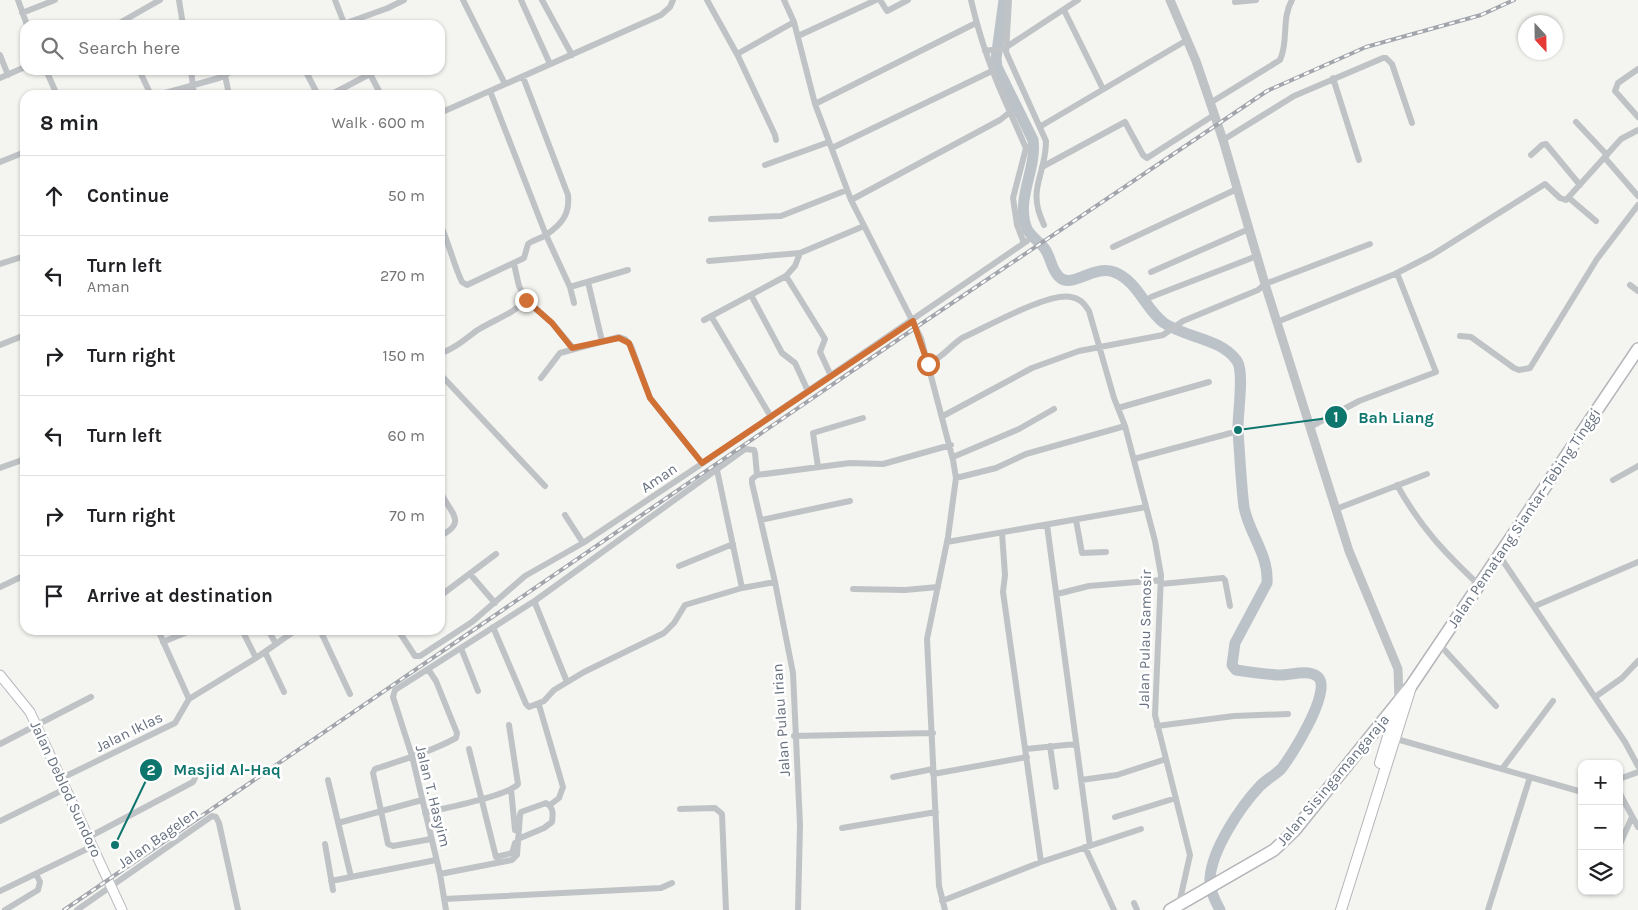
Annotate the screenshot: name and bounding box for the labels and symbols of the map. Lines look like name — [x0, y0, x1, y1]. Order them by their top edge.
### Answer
north arrow — [1518, 15, 1563, 60]
route end — [515, 289, 538, 312]
route start — [917, 353, 940, 376]
callout: Bah Liang — [1323, 402, 1444, 433]
street label: Jalan Pematang Siantar–Tebing Tinggi — [1444, 405, 1604, 631]
text: 1 — [1333, 408, 1339, 426]
text: Bah Liang — [1358, 408, 1434, 427]
street label: Aman — [637, 459, 681, 497]
street label: Jalan Pulau Samosir — [1135, 569, 1155, 709]
street label: Jalan Pulau Irian — [768, 663, 794, 777]
street label: Jalan Iklas — [93, 708, 165, 756]
street label: Jalan Sisingamangaraja — [1273, 711, 1393, 849]
street label: Jalan Deblod Sundoro — [26, 718, 106, 860]
street label: Jalan T. Hasyim — [412, 743, 454, 849]
callout: Masjid Al-Haq — [139, 754, 291, 785]
text: Masjid Al-Haq — [173, 760, 281, 779]
text: 2 — [146, 761, 156, 779]
street label: Jalan Bagelen — [114, 804, 202, 872]

